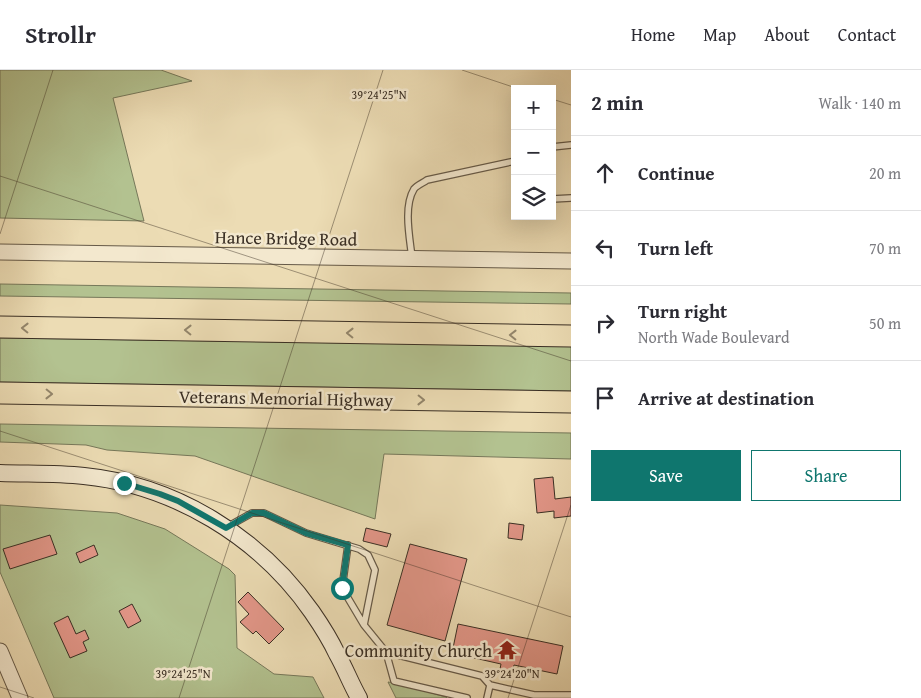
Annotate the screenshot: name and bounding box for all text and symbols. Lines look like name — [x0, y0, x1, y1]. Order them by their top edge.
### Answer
text: Strollr — [25, 17, 96, 52]
text: Home — [631, 21, 675, 48]
text: Map — [703, 21, 736, 48]
text: About — [764, 21, 810, 48]
text: Contact — [838, 21, 896, 48]
map controls — [511, 85, 556, 220]
button: + — [511, 85, 556, 130]
text: 39°24'25"N — [351, 86, 407, 103]
text: 2 min — [591, 87, 643, 118]
text: Walk · 140 m — [818, 91, 901, 115]
button: − — [511, 130, 556, 175]
icon: ahead — [591, 159, 619, 187]
text: Continue — [638, 159, 715, 187]
text: 20 m — [869, 161, 901, 185]
button: layers — [511, 175, 556, 220]
street label: Hance Bridge Road — [215, 223, 358, 253]
icon: left — [591, 234, 619, 262]
text: Turn left — [638, 234, 713, 262]
text: 70 m — [869, 236, 901, 260]
text: Turn right — [638, 297, 727, 325]
icon: right — [591, 309, 619, 337]
text: 50 m — [869, 311, 901, 335]
one-way arrow — [21, 323, 28, 333]
one-way arrow — [183, 325, 191, 335]
text: North Wade Boulevard — [638, 325, 790, 349]
one-way arrow — [346, 327, 354, 338]
one-way arrow — [508, 330, 516, 340]
street label: Veterans Memorial Highway — [179, 383, 393, 413]
icon: arrive — [591, 384, 619, 412]
text: Arrive at destination — [638, 384, 814, 412]
one-way arrow — [45, 389, 53, 399]
one-way arrow — [417, 394, 425, 405]
button: Save — [591, 450, 741, 501]
button: Share — [751, 450, 901, 501]
route end — [113, 472, 136, 495]
route start — [331, 577, 354, 600]
place label: Community Church — [345, 637, 492, 664]
temple icon: Community Church — [496, 639, 518, 661]
text: 39°24'25"N — [155, 665, 211, 682]
text: 39°24'20"N — [484, 665, 540, 682]

